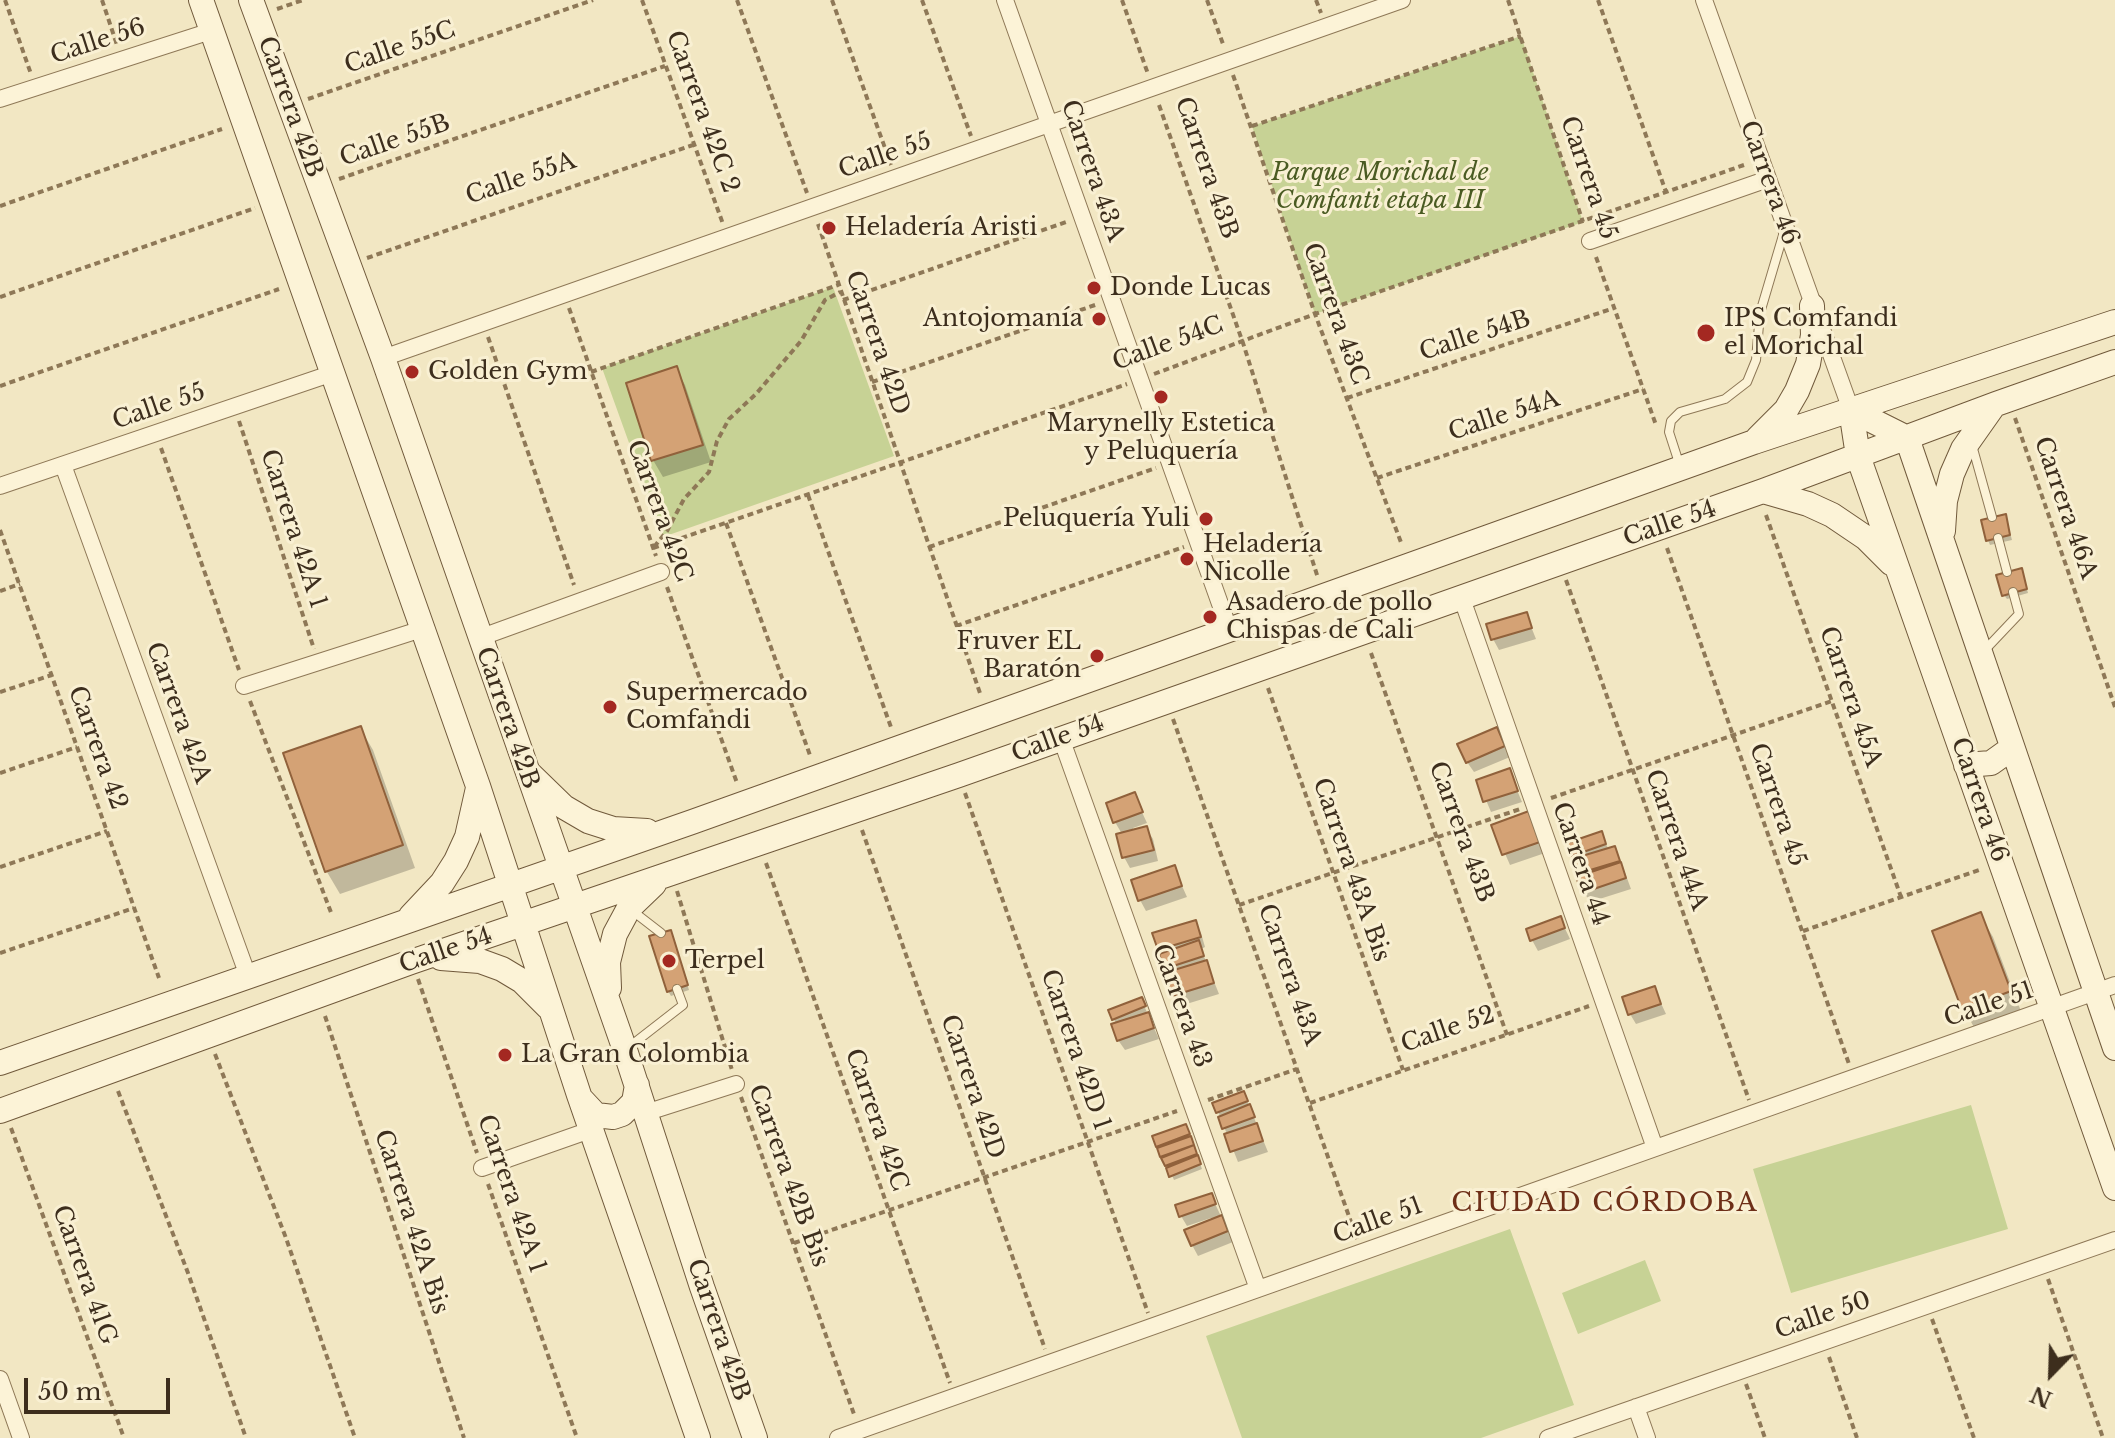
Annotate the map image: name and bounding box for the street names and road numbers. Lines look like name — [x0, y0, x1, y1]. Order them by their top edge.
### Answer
street label: Calle 56 — [47, 13, 149, 71]
street label: Calle 55C — [341, 16, 459, 80]
street label: Carrera 42C 2 — [659, 27, 745, 197]
street label: Carrera 42B — [251, 33, 329, 181]
street label: Carrera 43B — [1168, 93, 1244, 243]
street label: Carrera 43A — [1054, 96, 1130, 246]
street label: Calle 55B — [336, 109, 454, 173]
street label: Carrera 45 — [1554, 113, 1622, 243]
street label: Carrera 46 — [1733, 117, 1805, 249]
street label: Calle 55 — [835, 127, 935, 185]
street label: Calle 55A — [462, 147, 580, 211]
street label: Carrera 43C — [1296, 239, 1374, 389]
street label: Carrera 42D — [839, 267, 915, 419]
street label: Calle 54B — [1416, 305, 1534, 367]
street label: Calle 54C — [1109, 311, 1227, 377]
street label: Calle 55 — [109, 378, 209, 436]
street label: Calle 54A — [1445, 385, 1563, 447]
street label: Carrera 46A — [2027, 433, 2103, 583]
street label: Carrera 42C — [620, 436, 698, 586]
street label: Carrera 42A 1 — [254, 446, 332, 612]
street label: Calle 54 — [1620, 495, 1720, 553]
street label: Carrera 45A — [1812, 623, 1888, 771]
street label: Carrera 42A — [139, 639, 217, 787]
street label: Carrera 42B — [469, 643, 545, 793]
street label: Carrera 42 — [61, 682, 133, 814]
street label: Calle 54 — [1008, 709, 1108, 769]
street label: Carrera 46 — [1944, 734, 2014, 866]
street label: Carrera 45 — [1743, 740, 1811, 870]
street label: Carrera 43B — [1422, 758, 1500, 906]
street label: Carrera 44A — [1638, 766, 1714, 914]
street label: Carrera 43A Bis — [1306, 774, 1396, 966]
street label: Carrera 44 — [1545, 798, 1615, 930]
street label: Carrera 43A — [1251, 900, 1327, 1050]
street label: Calle 54 — [396, 922, 496, 980]
street label: Carrera 43 — [1145, 940, 1217, 1072]
street label: Carrera 42D 1 — [1034, 966, 1116, 1134]
street label: Calle 51 — [1940, 976, 2038, 1034]
street label: Calle 52 — [1397, 1001, 1499, 1059]
street label: Carrera 42D — [934, 1011, 1010, 1163]
street label: Carrera 42C — [838, 1045, 914, 1195]
street label: Carrera 42B Bis — [742, 1081, 834, 1271]
street label: Carrera 42A 1 — [470, 1111, 552, 1277]
street label: Carrera 42A Bis — [368, 1126, 454, 1318]
street label: Calle 51 — [1329, 1192, 1427, 1250]
street label: Carrera 41G — [45, 1201, 123, 1349]
street label: Carrera 42B — [680, 1255, 756, 1405]
street label: Calle 50 — [1771, 1286, 1875, 1346]

